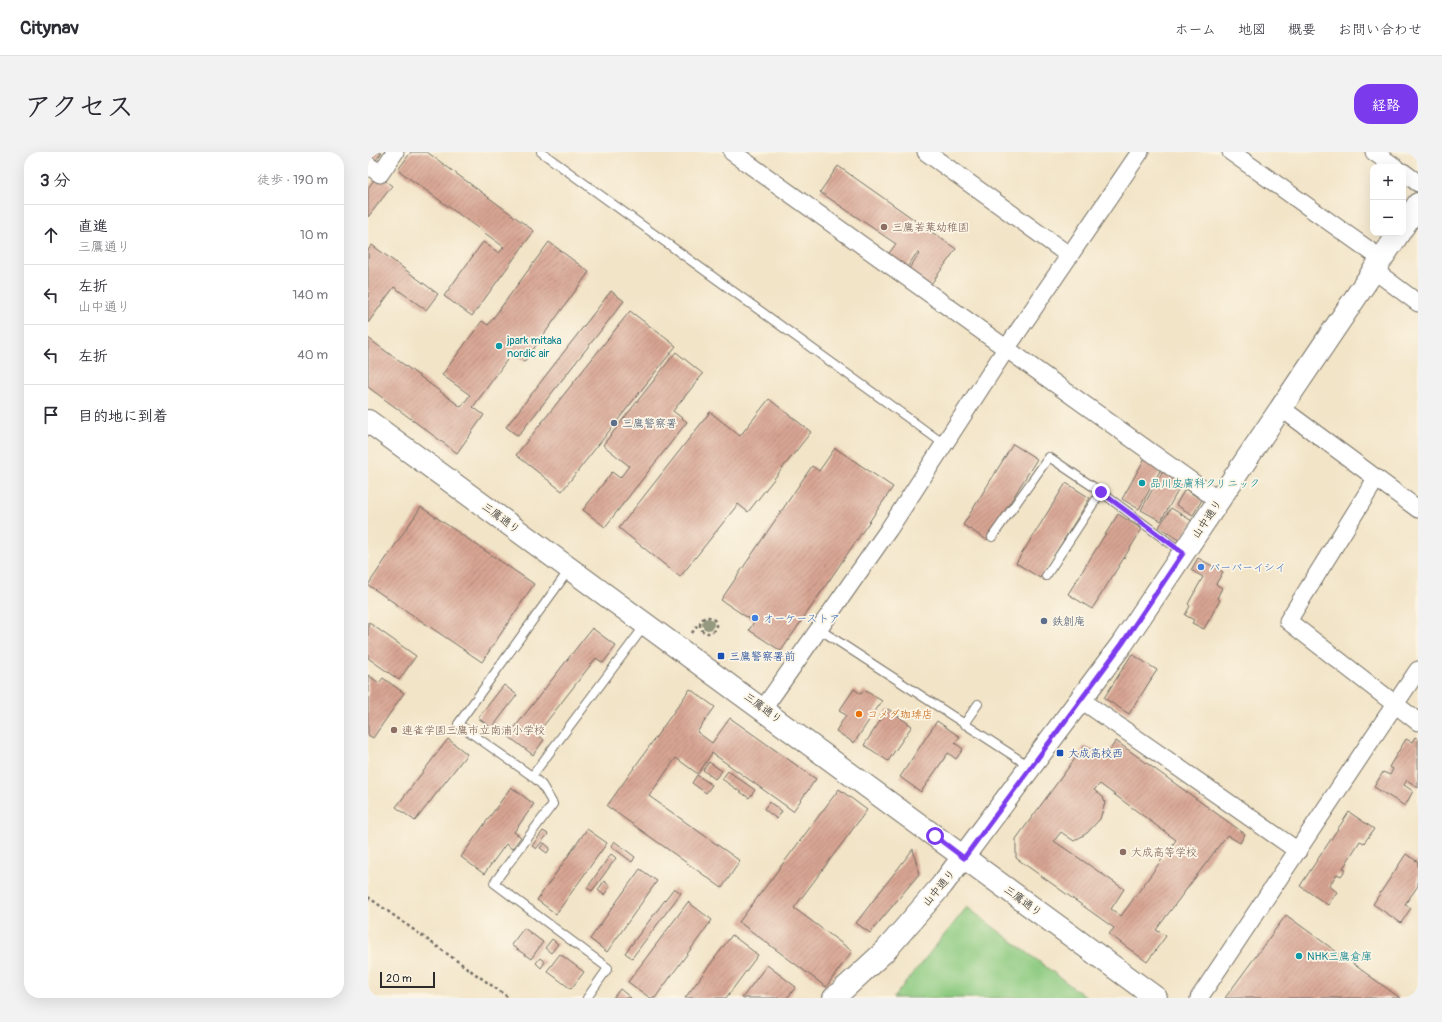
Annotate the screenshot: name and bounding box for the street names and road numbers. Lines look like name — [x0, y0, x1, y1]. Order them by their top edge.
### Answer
street label: 山中通り — [1189, 497, 1225, 541]
street label: 三鷹通り — [479, 500, 523, 536]
street label: 三鷹通り — [741, 690, 785, 726]
street label: 山中通り — [920, 867, 958, 909]
street label: 三鷹通り — [1001, 883, 1045, 919]

